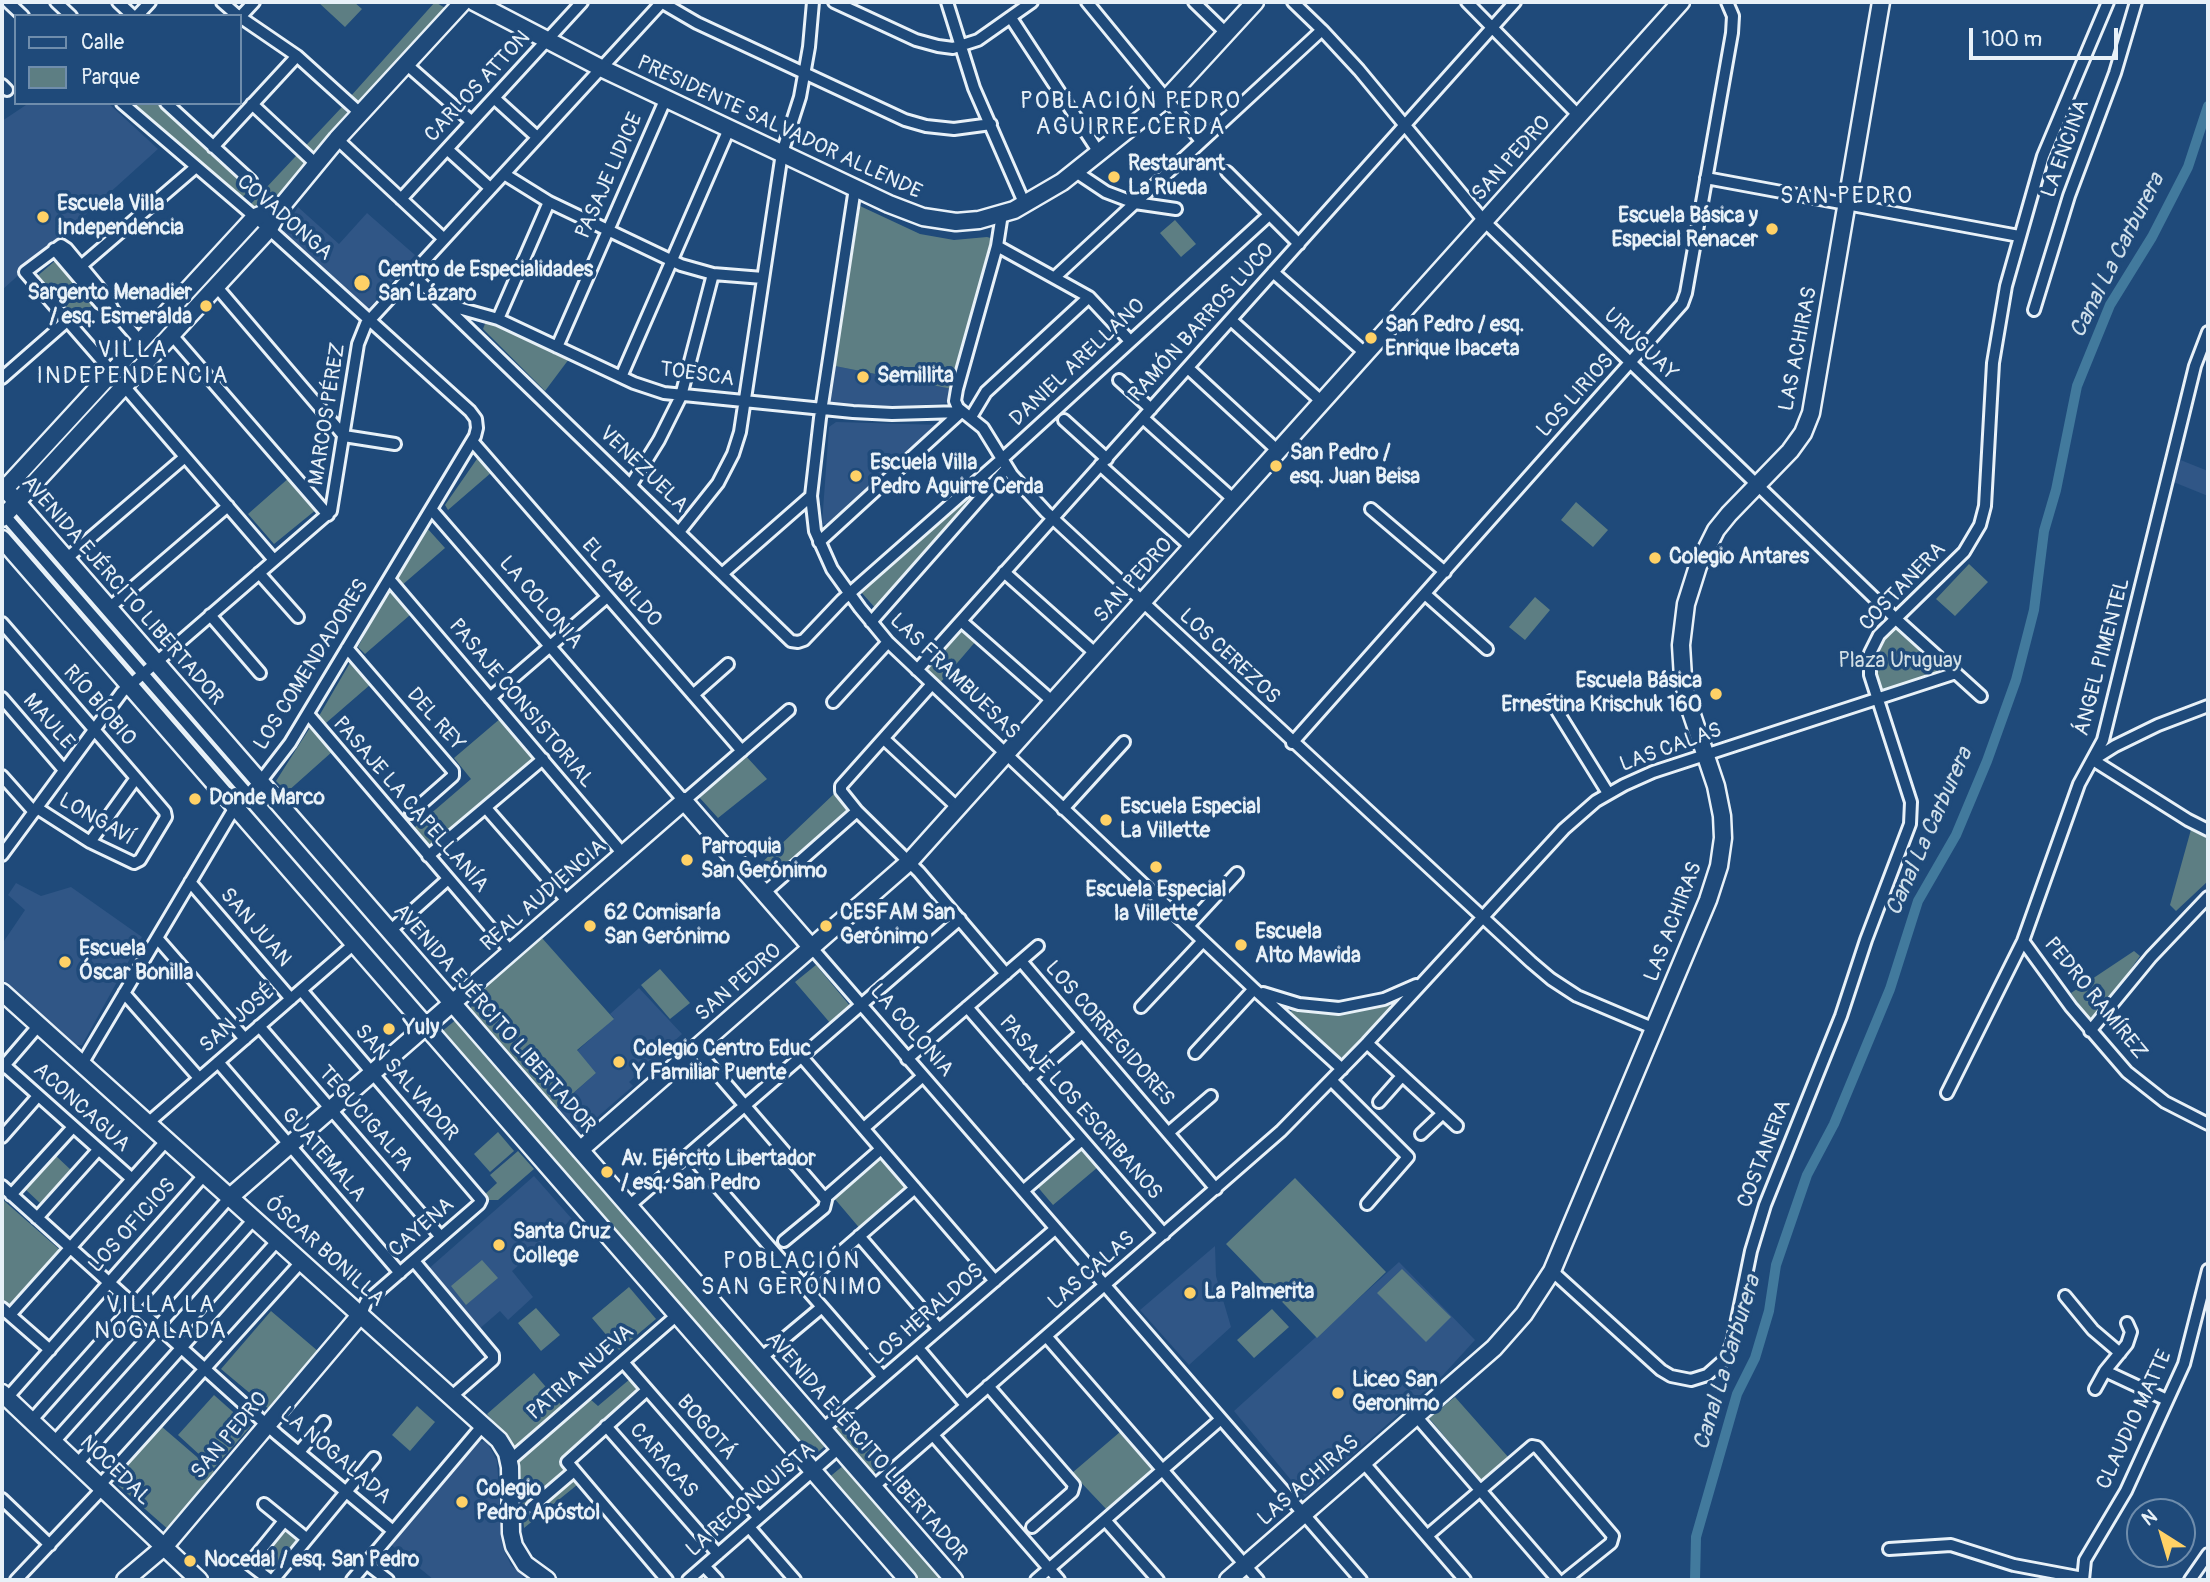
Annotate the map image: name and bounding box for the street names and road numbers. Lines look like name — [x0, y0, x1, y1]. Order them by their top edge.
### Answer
street label: CARLOS ATTON — [420, 26, 536, 148]
street label: PRESIDENTE SALVADOR ALLENDE — [633, 51, 925, 205]
street label: LA ENCINA — [2037, 97, 2095, 201]
street label: PASAJE LIDICE — [571, 109, 649, 243]
street label: SAN PEDRO — [1467, 111, 1557, 207]
street label: COVADONGA — [231, 170, 337, 266]
street label: RAMÓN BARROS LUCO — [1124, 238, 1280, 408]
street label: LAS ACHIRAS — [1775, 285, 1823, 413]
street label: DANIEL ARELLANO — [1005, 294, 1151, 432]
street label: URUGUAY — [1598, 303, 1682, 387]
street label: MARCOS PÉREZ — [304, 341, 352, 487]
street label: LOS LIRIOS — [1532, 349, 1620, 443]
street label: TOESCA — [658, 357, 736, 393]
street label: VENEZUELA — [593, 421, 693, 519]
street label: AVENIDA EJÉRCITO LIBERTADOR — [16, 471, 228, 711]
street label: EL CABILDO — [576, 533, 666, 633]
street label: SAN PEDRO — [1089, 533, 1179, 629]
street label: COSTANERA — [1855, 538, 1951, 636]
street label: LA COLONIA — [493, 552, 587, 654]
street label: LOS COMENDADORES — [249, 575, 375, 755]
street label: ÁNGEL PIMENTEL — [2070, 575, 2136, 739]
street label: LOS CEREZOS — [1173, 604, 1285, 710]
street label: LAS FRAMBUESAS — [884, 609, 1024, 745]
street label: PASAJE CONSISTORIAL — [443, 614, 599, 794]
street label: RÍO BÍOBIO — [57, 661, 141, 751]
street label: DEL REY — [401, 683, 469, 757]
street label: MAULE — [17, 689, 79, 755]
street label: PASAJE LA CAPELLANÍA — [327, 712, 493, 898]
street label: LAS CALAS — [1617, 718, 1725, 778]
street label: LONGAVÍ — [54, 788, 138, 852]
street label: REAL AUDIENCIA — [476, 835, 612, 957]
street label: LAS ACHIRAS — [1640, 859, 1708, 985]
street label: SAN JUAN — [214, 883, 296, 973]
street label: AVENIDA EJÉRCITO LIBERTADOR — [388, 899, 600, 1139]
street label: PEDRO RAMÍREZ — [2038, 933, 2152, 1065]
street label: SAN PEDRO — [691, 939, 787, 1027]
street label: LOS CORREGIDORES — [1039, 956, 1179, 1112]
street label: SAN JOSÉ — [195, 979, 281, 1059]
street label: LA COLONIA — [864, 980, 958, 1082]
street label: PASAJE LOS ESCRIBANOS — [993, 1011, 1167, 1205]
street label: SAN SALVADOR — [349, 1020, 463, 1146]
street label: ACONCAGUA — [27, 1058, 135, 1158]
street label: TEGUCIGALPA — [312, 1061, 418, 1177]
street label: COSTANERA — [1733, 1097, 1797, 1211]
street label: GUATEMALA — [275, 1103, 371, 1207]
street label: LOS OFICIOS — [84, 1174, 182, 1278]
street label: ÓSCAR BONILLA — [259, 1192, 389, 1312]
street label: CAYENA — [384, 1193, 460, 1263]
street label: LAS CALAS — [1044, 1227, 1140, 1315]
street label: LOS HERALDOS — [865, 1259, 989, 1371]
street label: PATRIA NUEVA — [523, 1320, 639, 1426]
street label: AVENIDA EJÉRCITO LIBERTADOR — [760, 1327, 972, 1567]
street label: CLAUDIO MATTE — [2092, 1346, 2178, 1494]
street label: SAN PEDRO — [186, 1387, 274, 1485]
street label: BOGOTÁ — [671, 1390, 741, 1466]
street label: LA NOGALADA — [274, 1402, 396, 1510]
street label: CARACAS — [624, 1418, 702, 1504]
street label: LAS ACHIRAS — [1253, 1430, 1365, 1532]
street label: NOCEDAL — [74, 1431, 156, 1511]
street label: LA RECONQUISTA — [681, 1437, 821, 1563]

